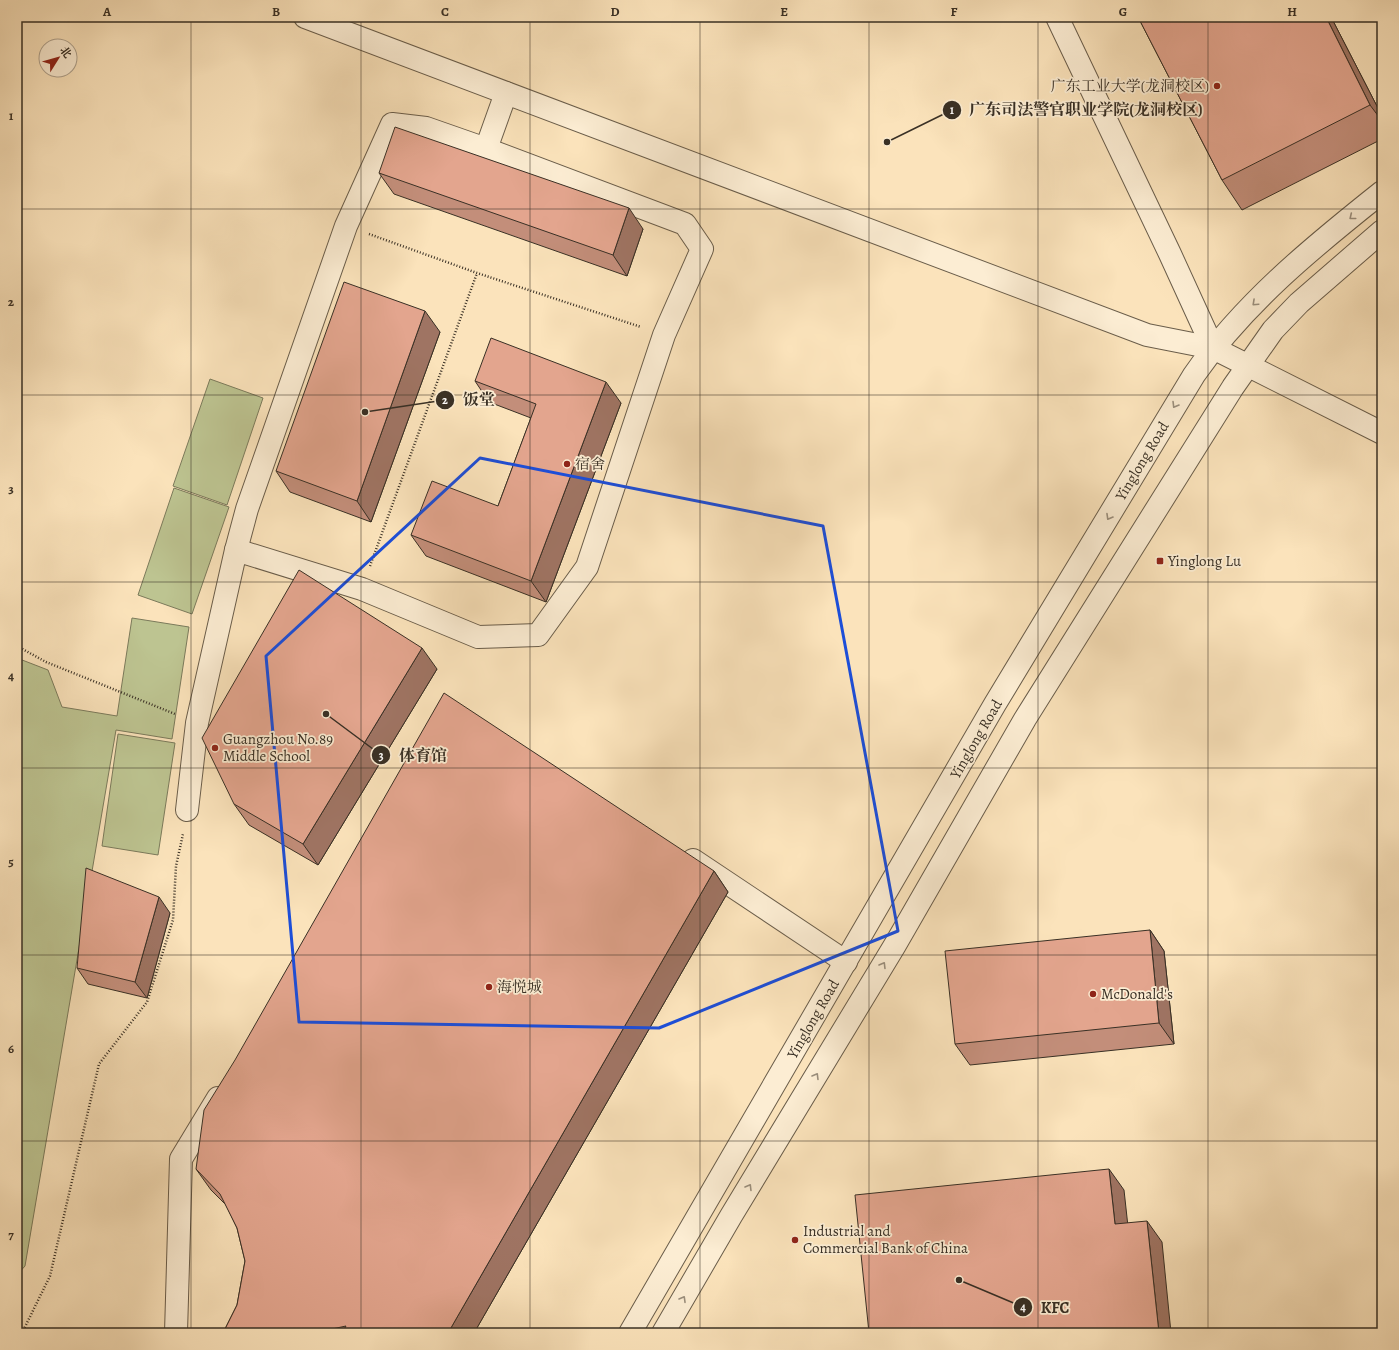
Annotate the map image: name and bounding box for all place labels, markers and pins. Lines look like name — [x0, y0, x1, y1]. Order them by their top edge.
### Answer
place label: 广东工业大学(龙洞校区) — [1051, 76, 1209, 96]
marker: 广东工业大学(龙洞校区) — [1212, 81, 1222, 91]
callout: 广东司法警官职业学院(龙洞校区) — [942, 96, 1211, 124]
callout: 饭堂 — [435, 386, 503, 414]
place label: 宿舍 — [575, 454, 605, 474]
marker: 宿舍 — [562, 459, 572, 469]
place label: Yinglong Lu — [1167, 551, 1242, 571]
marker: Yinglong Lu — [1155, 556, 1165, 566]
place label: Guangzhou No.89 Middle School — [223, 729, 333, 766]
callout: 体育馆 — [371, 741, 455, 769]
marker: Guangzhou No.89 Middle School — [210, 743, 220, 753]
place label: 海悦城 — [497, 977, 542, 997]
marker: 海悦城 — [484, 982, 494, 992]
place label: McDonald's — [1101, 984, 1173, 1004]
marker: McDonald's — [1088, 989, 1098, 999]
place label: Industrial and Commercial Bank of China — [803, 1221, 968, 1258]
marker: Industrial and Commercial Bank of China — [790, 1235, 800, 1245]
callout: KFC — [1013, 1293, 1077, 1321]

